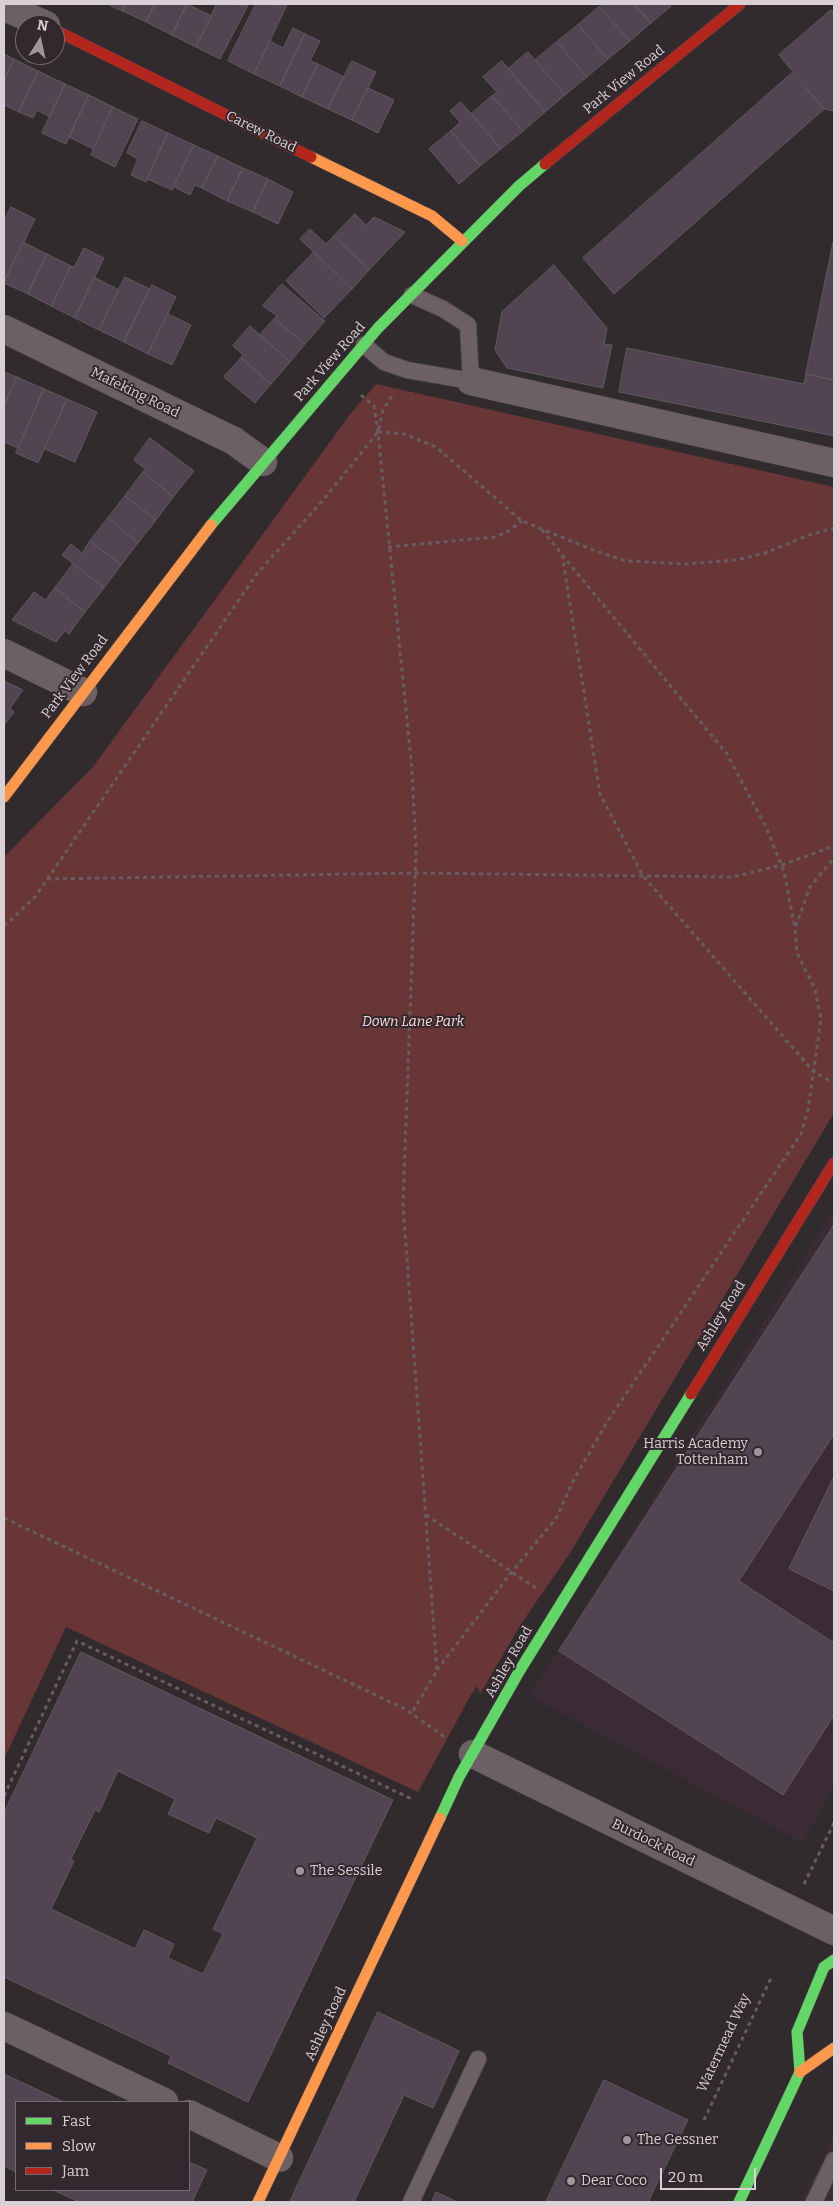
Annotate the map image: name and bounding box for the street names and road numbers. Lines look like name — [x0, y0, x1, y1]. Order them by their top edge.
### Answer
street label: Park View Road — [580, 42, 668, 118]
street label: Carew Road — [223, 108, 299, 156]
street label: Park View Road — [291, 319, 369, 405]
street label: Mafeking Road — [88, 364, 182, 422]
street label: Park View Road — [38, 632, 112, 722]
street label: Ashley Road — [693, 1278, 749, 1354]
street label: Ashley Road — [482, 1623, 536, 1701]
street label: Burdock Road — [609, 1816, 697, 1870]
street label: Ashley Road — [302, 1984, 350, 2064]
street label: Watermead Way — [694, 1991, 754, 2095]

